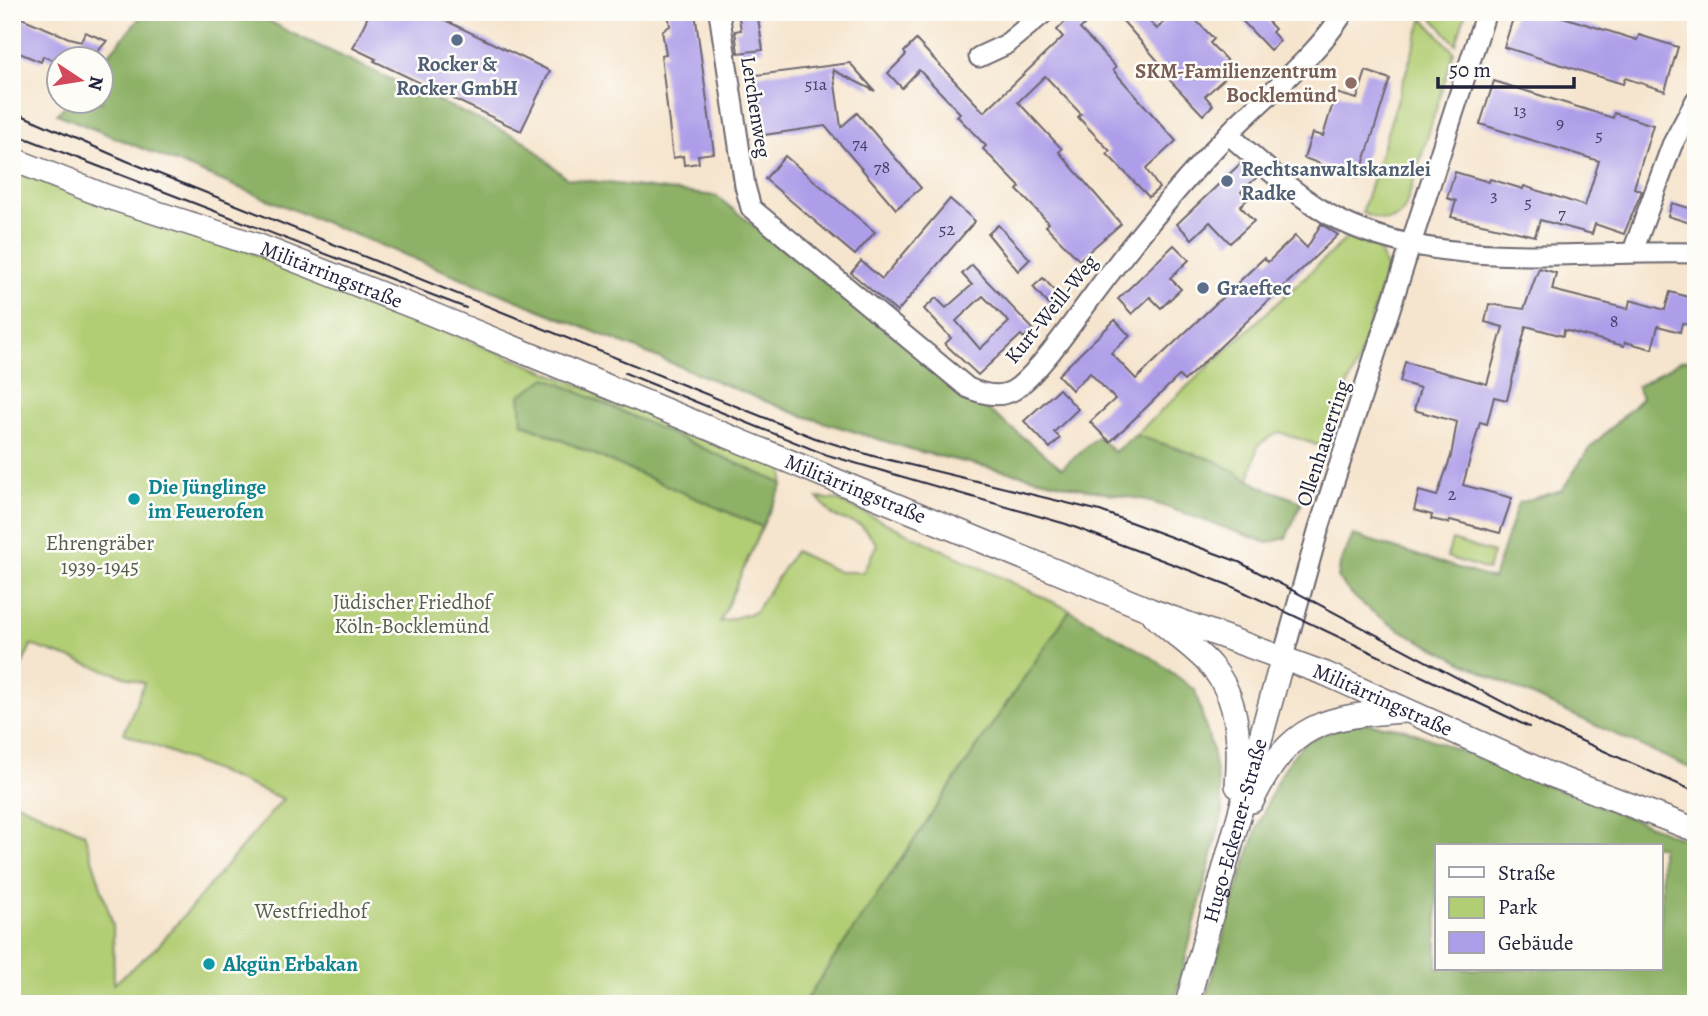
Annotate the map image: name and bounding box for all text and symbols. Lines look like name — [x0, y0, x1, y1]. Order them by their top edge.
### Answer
marker: Rocker & Rocker GmbH — [449, 32, 465, 48]
north arrow — [46, 46, 116, 116]
scale bar — [1438, 46, 1575, 90]
place label: Rocker & Rocker GmbH — [396, 50, 518, 102]
street label: Lerchenweg — [734, 54, 778, 160]
text: 50 m — [1449, 56, 1491, 84]
place label: SKM-Familienzentrum Bocklemünd — [1135, 57, 1338, 109]
house number: 51a — [805, 72, 828, 96]
text: N — [81, 74, 110, 93]
marker: SKM-Familienzentrum Bocklemünd — [1343, 75, 1359, 91]
house number: 13 — [1513, 98, 1527, 122]
house number: 9 — [1556, 111, 1564, 135]
house number: 5 — [1595, 123, 1603, 147]
house number: 74 — [852, 131, 868, 155]
house number: 78 — [874, 155, 890, 179]
place label: Rechtsanwaltskanzlei Radke — [1241, 155, 1431, 207]
marker: Rechtsanwaltskanzlei Radke — [1219, 173, 1235, 189]
house number: 3 — [1490, 183, 1498, 207]
house number: 5 — [1524, 190, 1532, 214]
house number: 7 — [1558, 201, 1566, 225]
house number: 52 — [939, 217, 956, 241]
street label: Militärringstraße — [257, 234, 407, 315]
street label: Kurt-Weill-Weg — [998, 248, 1104, 369]
place label: Graeftec — [1217, 274, 1291, 302]
marker: Graeftec — [1195, 280, 1211, 296]
house number: 8 — [1610, 309, 1618, 333]
street label: Ollenhauerring — [1289, 376, 1357, 510]
street label: Militärringstraße — [781, 447, 930, 530]
place label: Die Jünglinge im Feuerofen — [148, 473, 267, 525]
house number: 2 — [1448, 482, 1457, 506]
marker: Die Jünglinge im Feuerofen — [126, 491, 142, 507]
park label: Ehrengräber 1939-1945 — [46, 529, 154, 581]
park label: Jüdischer Friedhof Köln-Bocklemünd — [333, 588, 494, 640]
street label: Militärringstraße — [1309, 656, 1457, 743]
street label: Hugo-Eckener-Straße — [1196, 735, 1274, 926]
legend — [1435, 844, 1662, 970]
text: Straße — [1498, 859, 1556, 887]
text: Park — [1498, 893, 1538, 921]
park label: Westfriedhof — [254, 897, 371, 925]
text: Gebäude — [1498, 929, 1574, 957]
place label: Akgün Erbakan — [222, 950, 358, 978]
marker: Akgün Erbakan — [201, 956, 217, 972]

